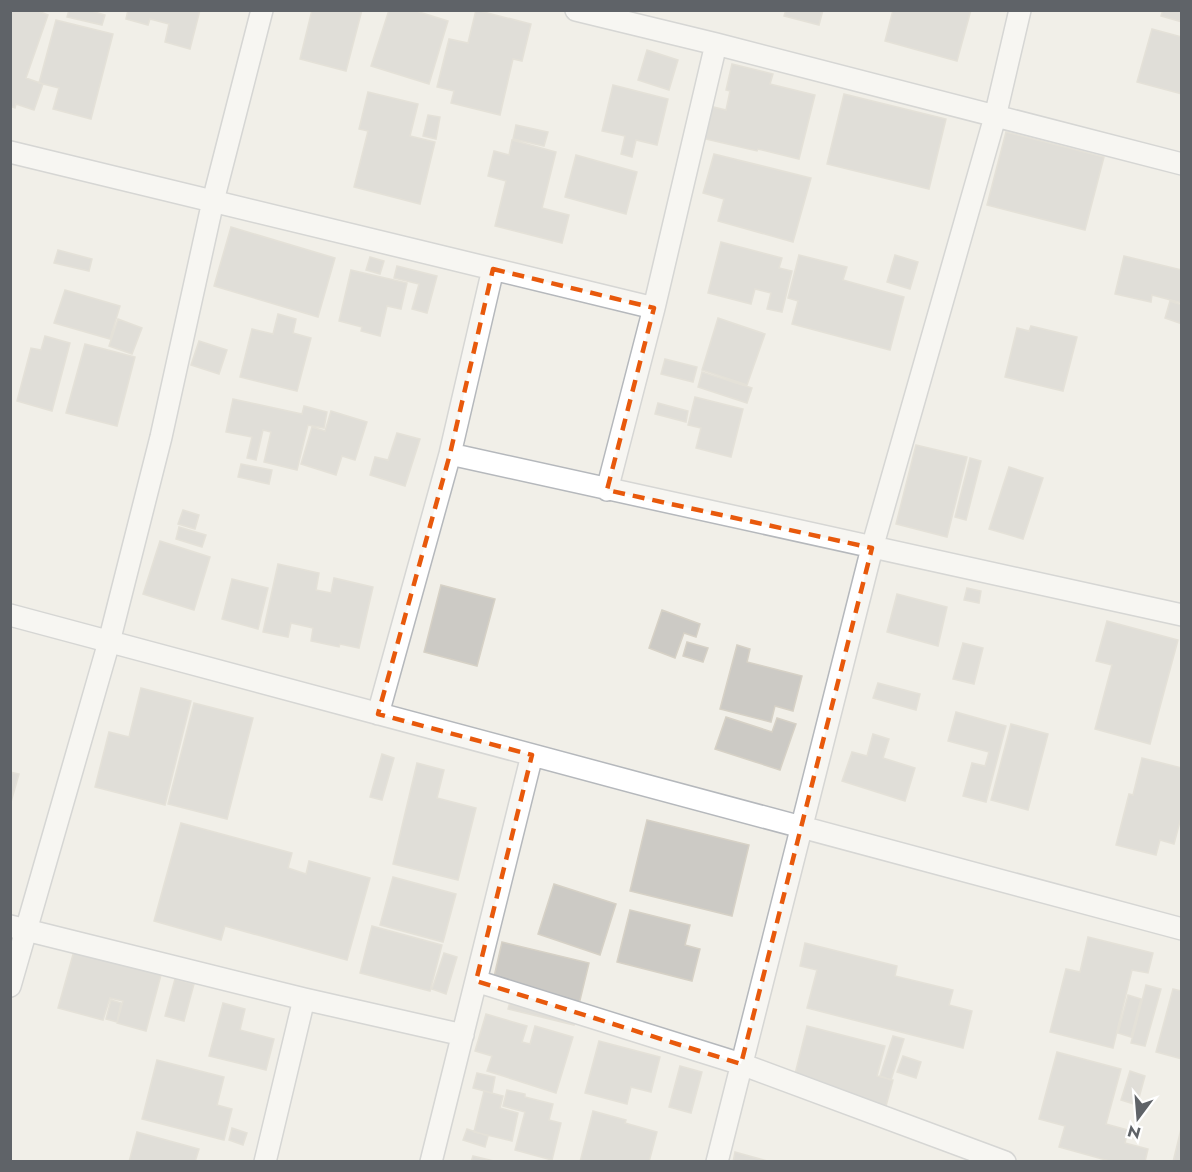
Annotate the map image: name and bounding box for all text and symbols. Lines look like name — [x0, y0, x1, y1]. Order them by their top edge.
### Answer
north arrow — [1108, 1088, 1168, 1148]
text: N — [1125, 1119, 1143, 1145]

